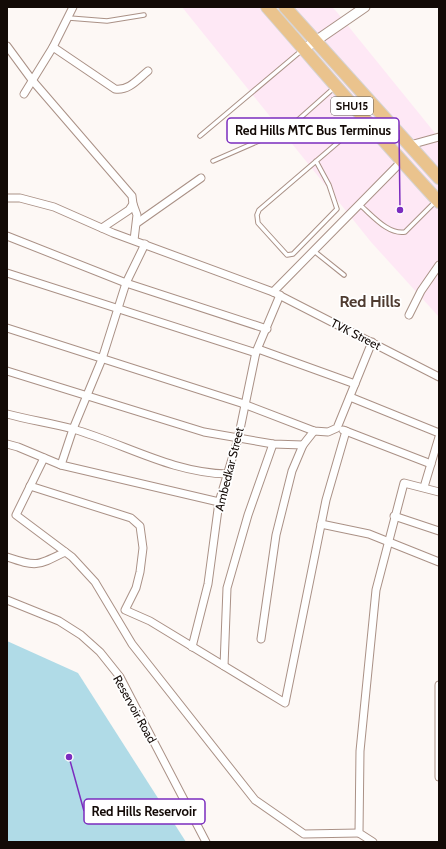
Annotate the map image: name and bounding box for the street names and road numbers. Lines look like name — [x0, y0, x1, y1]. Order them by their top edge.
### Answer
road number: SHU15 — [331, 97, 373, 115]
street label: TVK Street — [329, 315, 383, 353]
street label: Ambedkar Street — [211, 426, 247, 512]
street label: Reservoir Road — [110, 672, 160, 746]

